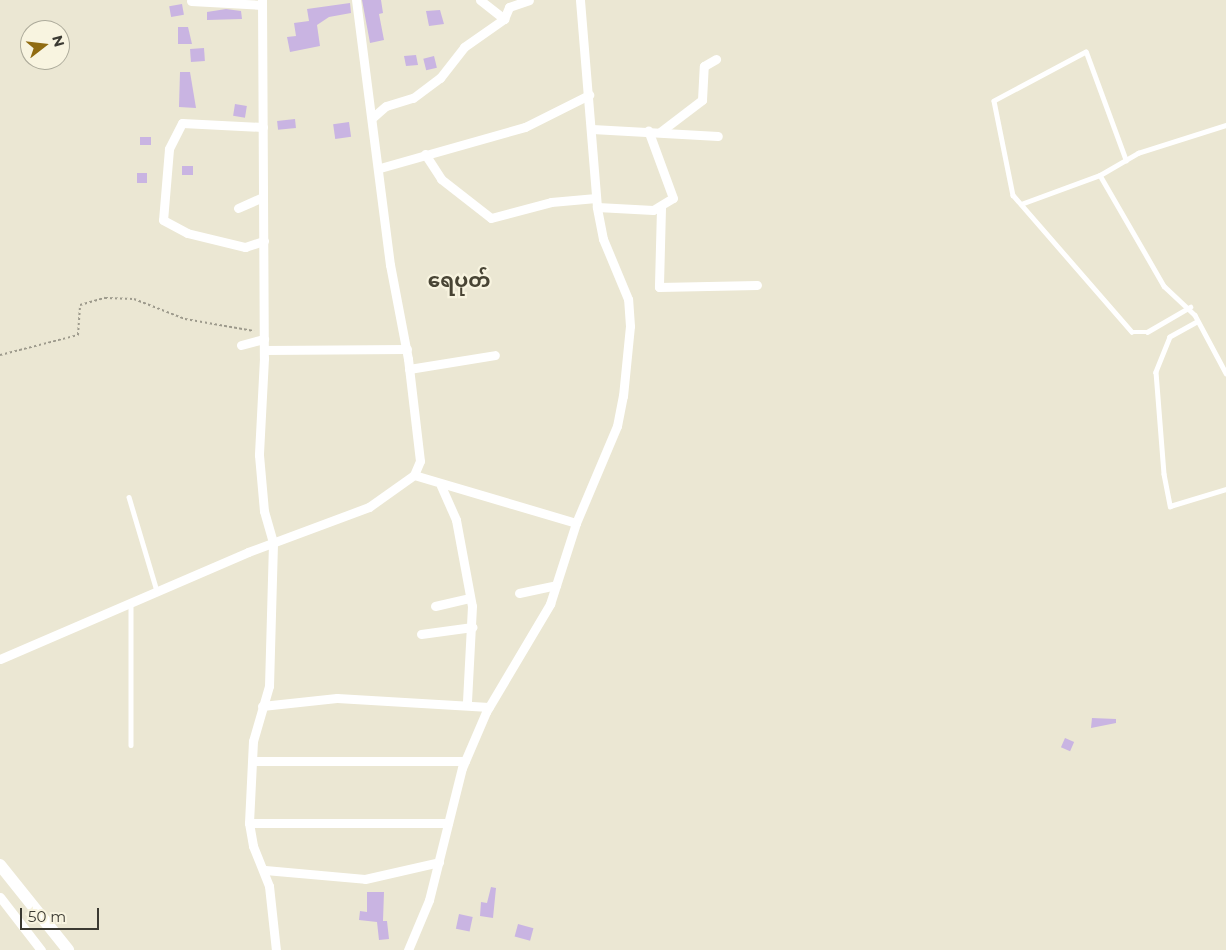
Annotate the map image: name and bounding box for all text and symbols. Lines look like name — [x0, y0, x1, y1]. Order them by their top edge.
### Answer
north arrow — [20, 20, 70, 70]
text: N — [48, 33, 69, 49]
district label: ရေပုတ် — [428, 268, 490, 292]
scale bar — [22, 898, 101, 930]
text: 50 m — [28, 907, 66, 926]

